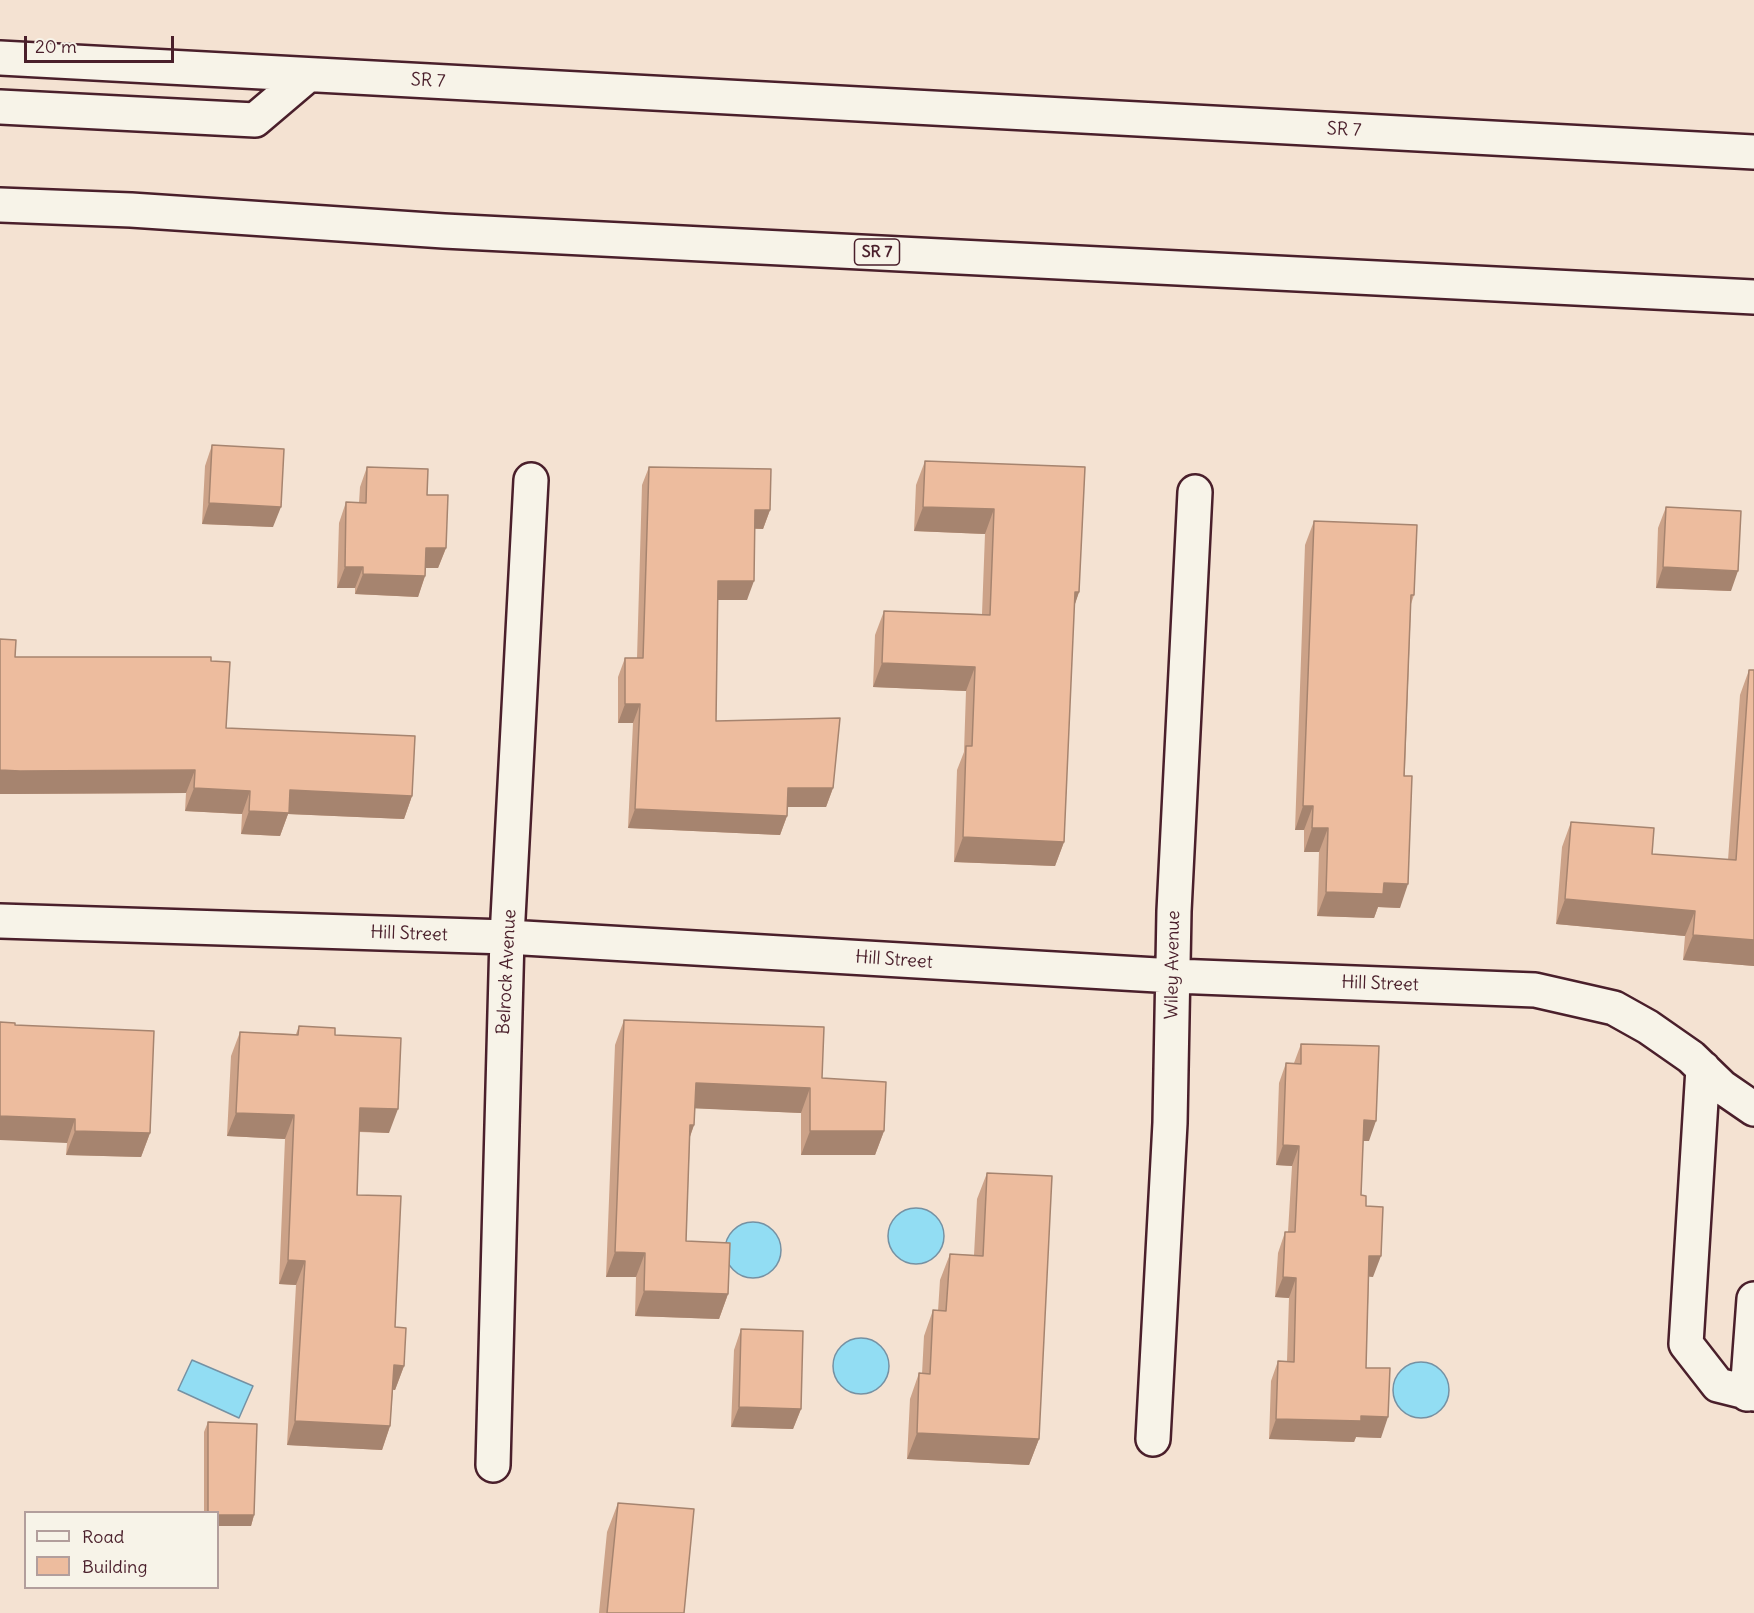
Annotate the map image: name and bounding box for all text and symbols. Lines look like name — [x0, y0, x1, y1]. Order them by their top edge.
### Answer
scale bar — [27, 24, 177, 62]
text: 20 m — [35, 35, 77, 58]
street label: SR 7 — [410, 69, 446, 93]
street label: SR 7 — [1326, 118, 1362, 142]
road number: SR 7 — [854, 239, 900, 265]
street label: Belrock Avenue — [493, 909, 521, 1035]
street label: Wiley Avenue — [1161, 910, 1185, 1020]
street label: Hill Street — [370, 922, 448, 946]
street label: Hill Street — [855, 947, 933, 973]
street label: Hill Street — [1341, 972, 1419, 996]
legend — [24, 1511, 219, 1589]
text: Road — [82, 1525, 124, 1548]
text: Building — [82, 1555, 147, 1578]

